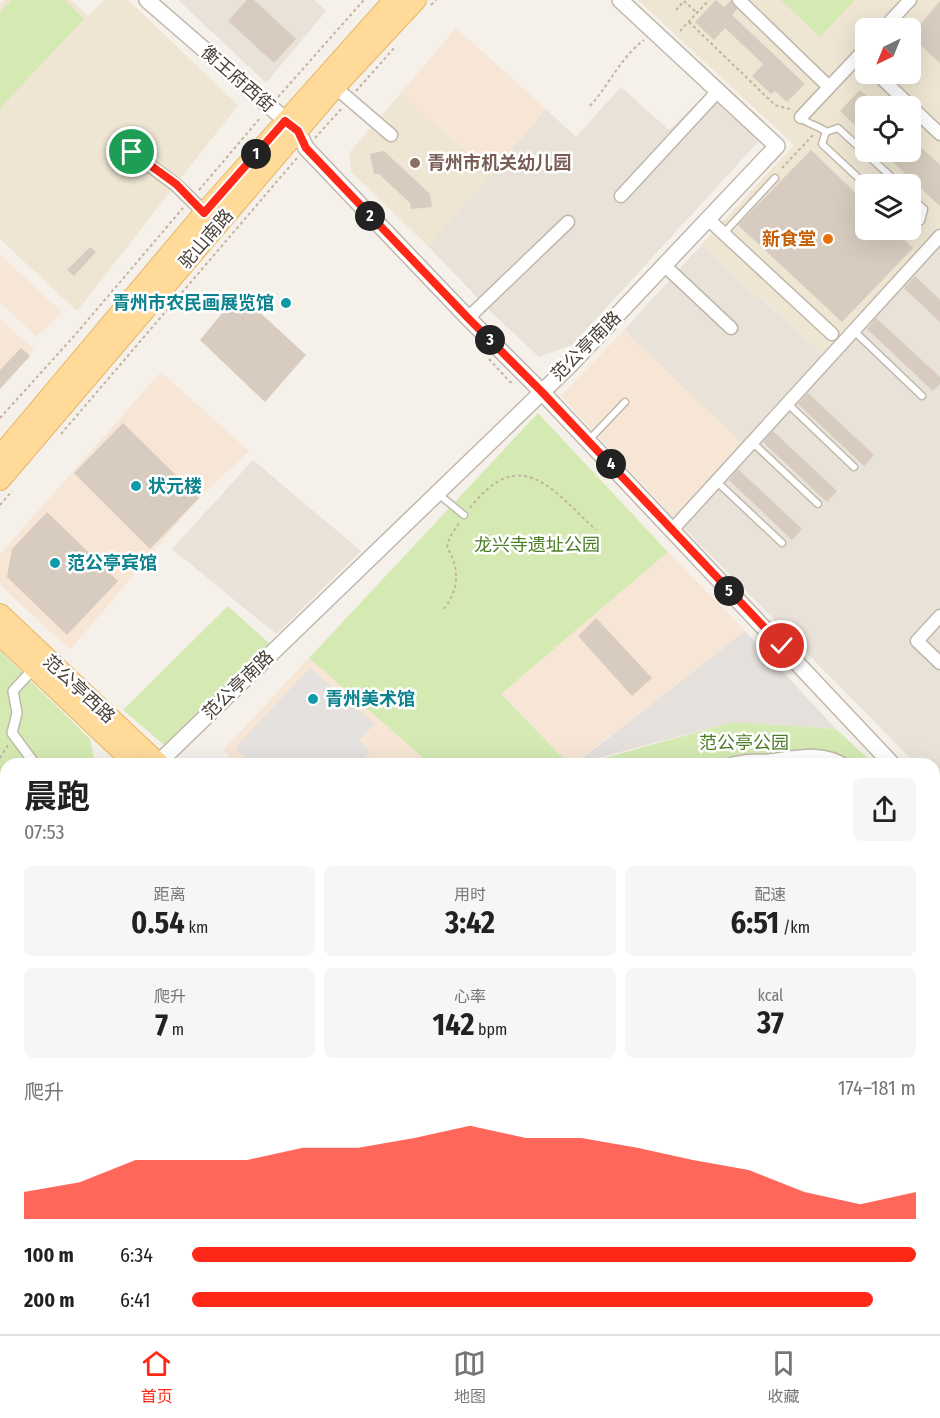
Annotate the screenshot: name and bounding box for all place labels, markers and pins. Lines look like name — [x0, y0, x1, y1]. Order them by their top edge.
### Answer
pin — [106, 126, 157, 177]
pin: 1 — [241, 139, 271, 169]
place label: 青州市机关幼儿园 — [427, 152, 571, 174]
marker: 青州市机关幼儿园 — [408, 156, 422, 170]
pin: 2 — [355, 201, 385, 231]
place label: 新食堂 — [762, 228, 816, 250]
marker: 新食堂 — [821, 232, 835, 246]
place label: 青州市农民画展览馆 — [112, 292, 274, 314]
marker: 青州市农民画展览馆 — [279, 296, 293, 310]
pin: 3 — [475, 325, 505, 355]
pin: 4 — [596, 449, 626, 479]
place label: 状元楼 — [148, 475, 202, 497]
marker: 状元楼 — [129, 479, 143, 493]
place label: 范公亭宾馆 — [67, 552, 157, 574]
marker: 范公亭宾馆 — [48, 556, 62, 570]
pin: 5 — [714, 576, 744, 606]
pin — [756, 620, 807, 671]
place label: 青州美术馆 — [325, 688, 415, 710]
marker: 青州美术馆 — [306, 692, 320, 706]

